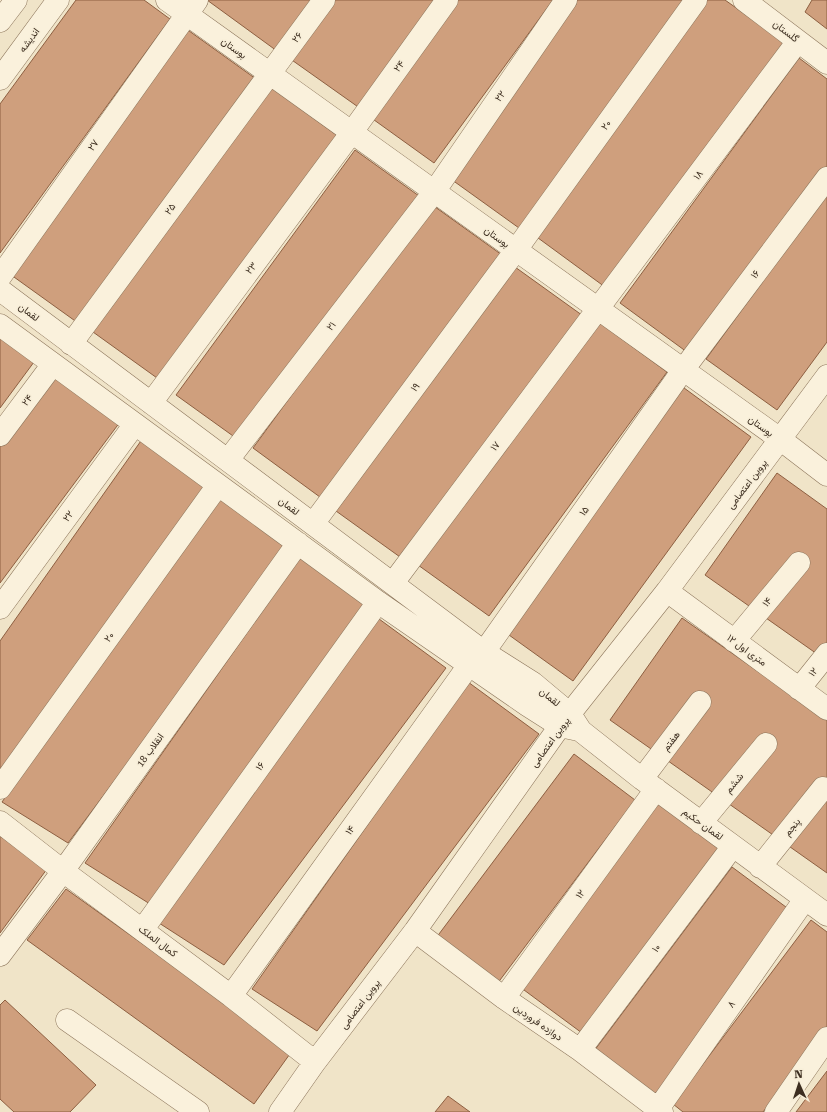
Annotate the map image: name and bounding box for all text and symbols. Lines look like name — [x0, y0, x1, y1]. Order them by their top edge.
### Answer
street label: گلستان — [771, 18, 801, 45]
street label: اندیشه — [17, 26, 42, 55]
street label: ۲۶ — [290, 30, 304, 44]
street label: بوستان — [219, 35, 249, 62]
street label: ۲۴ — [391, 58, 407, 74]
street label: ۲۲ — [492, 89, 508, 103]
street label: ۲۰ — [599, 118, 613, 132]
street label: ۲۷ — [85, 137, 101, 153]
street label: ۱۸ — [691, 168, 705, 182]
street label: ۲۵ — [162, 201, 178, 217]
street label: بوستان — [482, 224, 512, 251]
street label: ۲۳ — [243, 260, 259, 276]
street label: ۱۶ — [748, 267, 762, 280]
street label: لقمان — [17, 301, 42, 323]
street label: ۲۱ — [324, 319, 338, 333]
street label: ۱۹ — [408, 380, 422, 393]
street label: ۲۴ — [19, 392, 35, 408]
street label: بوستان — [746, 413, 776, 440]
street label: ۱۷ — [488, 439, 502, 453]
street label: پروین اعتصامی — [725, 457, 771, 512]
street label: لقمان — [277, 495, 302, 517]
street label: ۱۵ — [577, 504, 591, 518]
street label: ۲۲ — [60, 509, 76, 523]
street label: ۱۴ — [760, 595, 774, 609]
street label: ۲۰ — [102, 630, 116, 644]
street label: ۱۲ متری اول — [724, 632, 769, 669]
street label: ۱۲ — [806, 665, 820, 679]
street label: لقمان — [538, 685, 562, 709]
street label: پروین اعتصامی — [528, 715, 573, 770]
street label: هفتم — [660, 729, 683, 754]
street label: انقلاب 18 — [134, 731, 167, 769]
street label: ۱۶ — [253, 760, 267, 772]
street label: ششم — [723, 771, 746, 796]
street label: لقمان حکیم — [680, 806, 725, 843]
street label: پنجم — [782, 816, 804, 839]
street label: ۱۴ — [343, 823, 357, 837]
street label: ۱۲ — [573, 887, 587, 901]
street label: کمال الملک — [137, 923, 180, 959]
street label: ۱۰ — [649, 942, 663, 954]
street label: پروین اعتصامی — [338, 977, 384, 1032]
street label: ۸ — [725, 998, 737, 1010]
street label: دوازده فروردین — [511, 1001, 565, 1044]
north arrow — [779, 1064, 819, 1104]
text: N — [794, 1068, 804, 1081]

